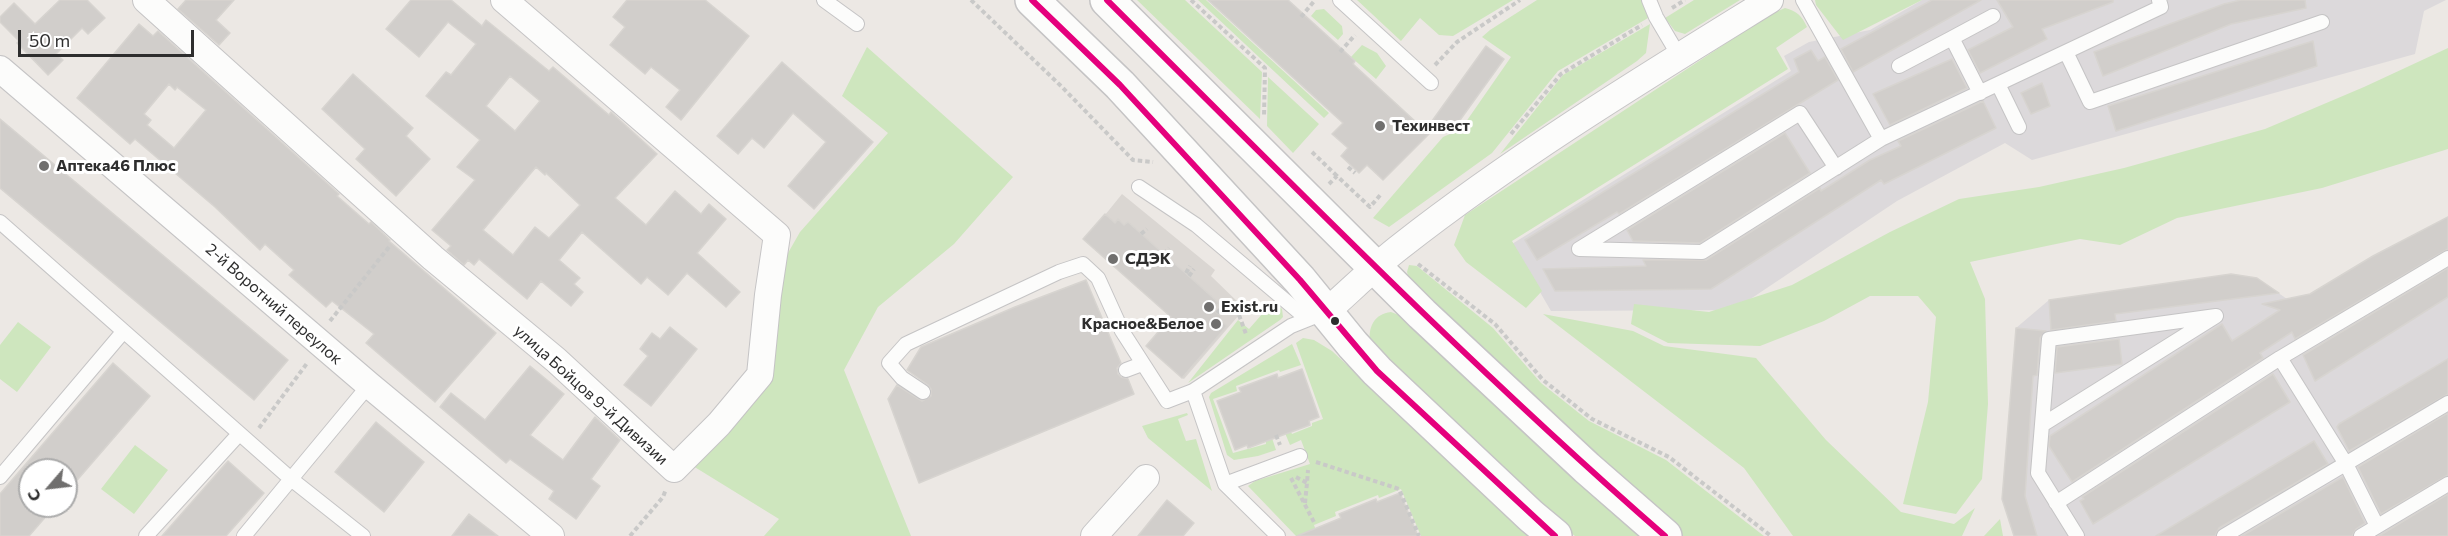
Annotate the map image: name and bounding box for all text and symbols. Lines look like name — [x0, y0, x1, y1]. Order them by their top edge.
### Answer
scale bar — [21, 18, 196, 56]
text: 50 m — [29, 29, 70, 51]
place label: Техинвест — [1392, 116, 1470, 136]
marker: Техинвест — [1373, 119, 1387, 133]
place label: Аптека46 Плюс — [56, 156, 176, 176]
marker: Аптека46 Плюс — [37, 159, 51, 173]
street label: 2-й Воротний переулок — [202, 239, 346, 369]
place label: СДЭК — [1125, 249, 1171, 269]
marker: СДЭК — [1106, 252, 1120, 266]
place label: Exist.ru — [1221, 297, 1278, 317]
marker: Exist.ru — [1202, 300, 1216, 314]
place label: Красное&Белое — [1081, 314, 1204, 334]
unlabelled marker — [1329, 315, 1341, 327]
marker: Красное&Белое — [1209, 317, 1223, 331]
street label: улица Бойцов 9-й Дивизии — [510, 321, 672, 469]
north arrow — [18, 458, 78, 518]
text: С — [22, 486, 44, 505]

